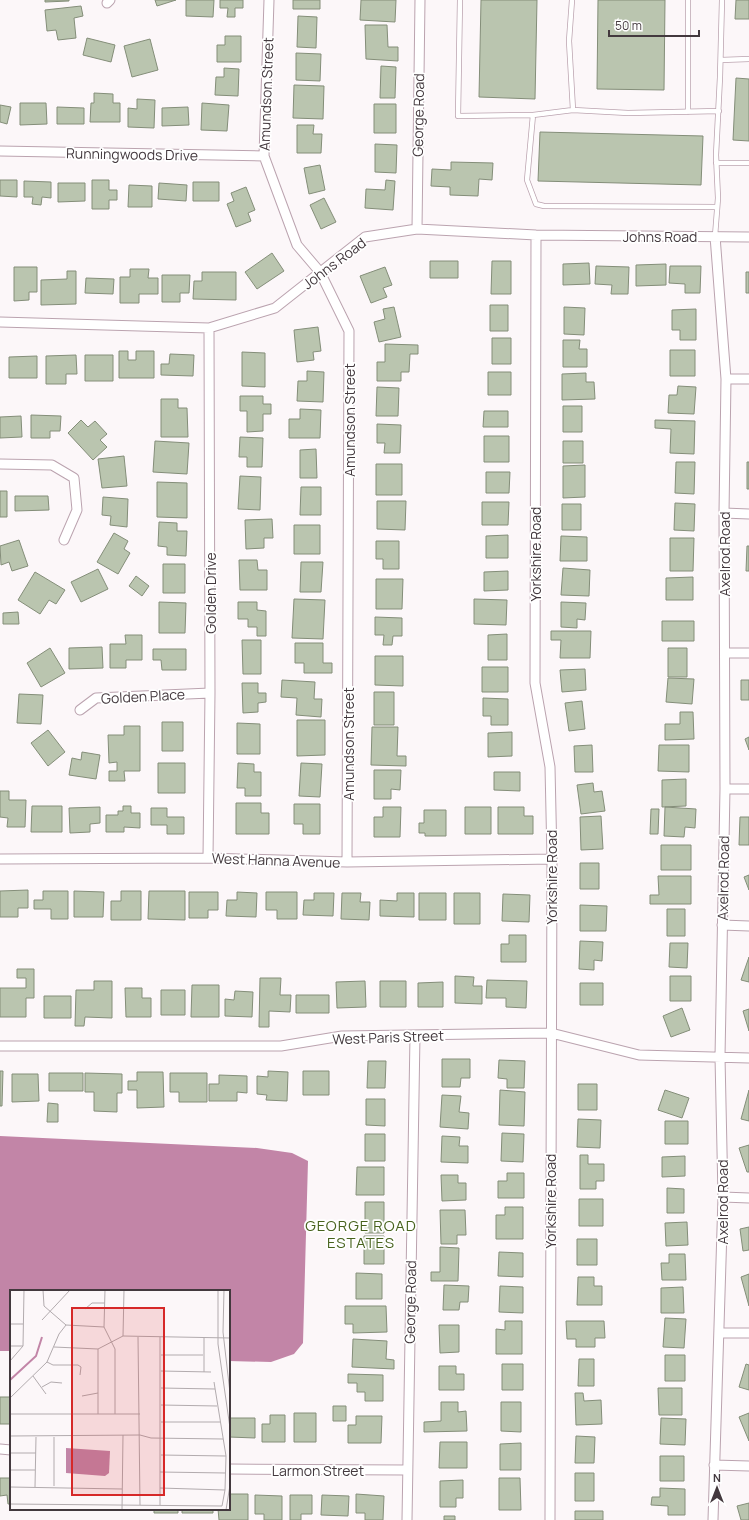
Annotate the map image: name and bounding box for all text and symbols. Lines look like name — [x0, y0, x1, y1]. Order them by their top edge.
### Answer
scale bar — [609, 12, 699, 38]
text: 50 m — [615, 17, 642, 34]
street label: Amundson Street — [255, 37, 277, 151]
street label: George Road — [408, 73, 428, 157]
street label: Runningwoods Drive — [66, 143, 198, 165]
street label: Johns Road — [623, 227, 697, 246]
street label: Johns Road — [298, 233, 370, 293]
street label: Amundson Street — [340, 363, 359, 477]
street label: Yorkshire Road — [526, 507, 545, 601]
street label: Axelrod Road — [715, 512, 734, 596]
street label: Golden Drive — [201, 552, 220, 634]
street label: Golden Place — [101, 684, 185, 708]
street label: Amundson Street — [339, 687, 358, 801]
street label: Yorkshire Road — [542, 830, 561, 924]
street label: Axelrod Road — [713, 835, 733, 921]
street label: West Hanna Avenue — [211, 848, 341, 872]
street label: West Paris Street — [332, 1026, 445, 1048]
street label: Yorkshire Road — [541, 1154, 560, 1248]
street label: Axelrod Road — [713, 1160, 732, 1244]
district label: GEORGE ROAD ESTATES — [305, 1215, 417, 1253]
street label: George Road — [400, 1260, 420, 1344]
inset map — [10, 1290, 230, 1510]
street label: Larmon Street — [272, 1461, 365, 1480]
north arrow — [697, 1468, 737, 1508]
text: N — [713, 1470, 721, 1485]

